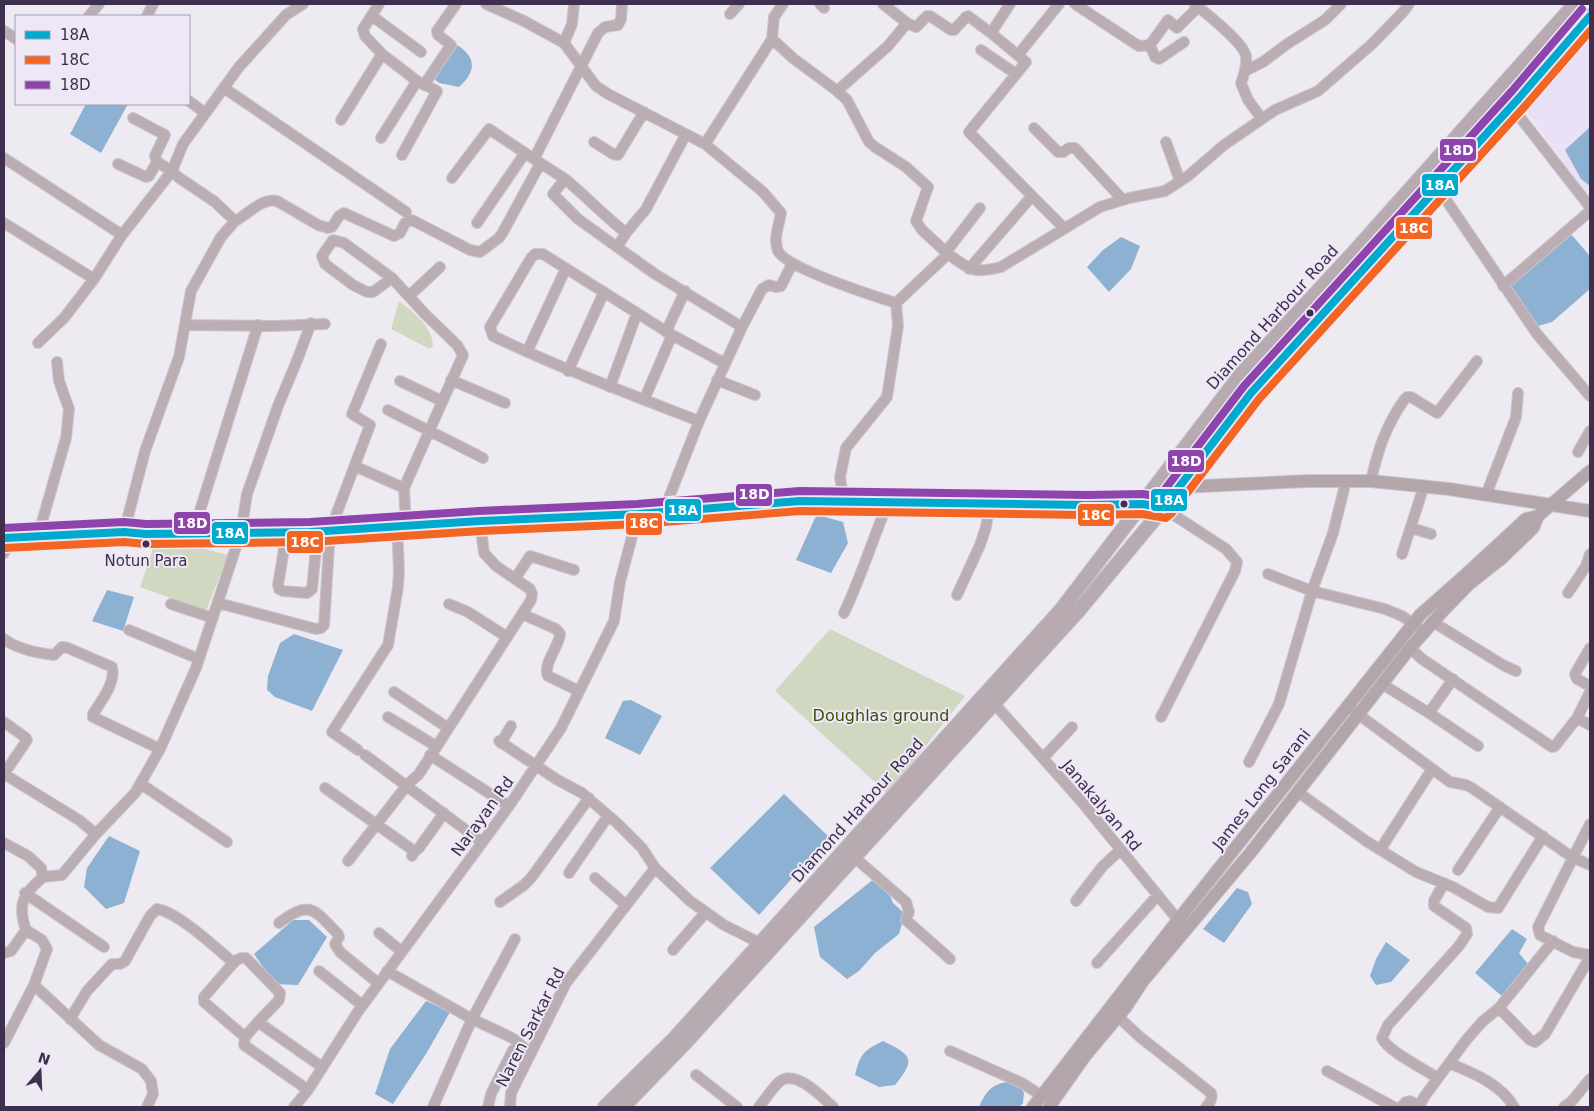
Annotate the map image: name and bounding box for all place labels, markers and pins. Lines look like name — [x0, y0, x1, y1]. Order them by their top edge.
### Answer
unlabelled marker — [1305, 308, 1315, 318]
unlabelled marker — [1119, 499, 1129, 509]
marker: Notun Para — [141, 539, 151, 549]
place label: Notun Para — [105, 552, 187, 570]

